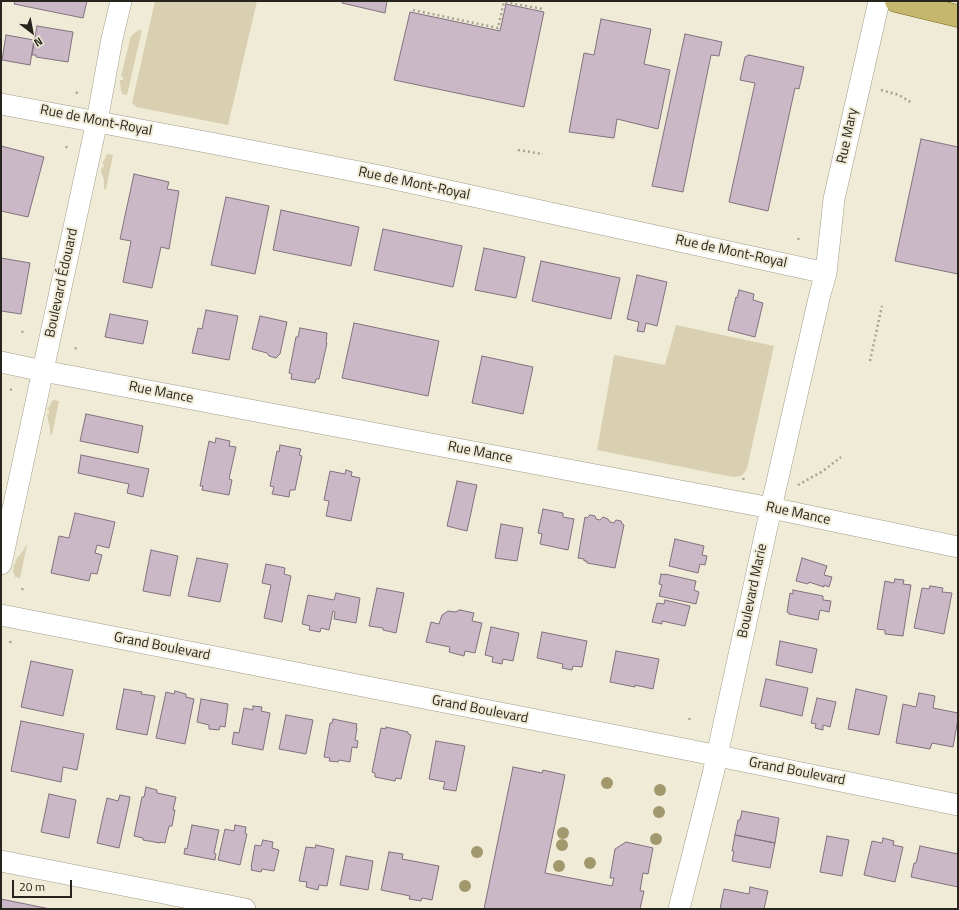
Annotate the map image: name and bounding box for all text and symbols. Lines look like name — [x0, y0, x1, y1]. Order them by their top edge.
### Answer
north arrow — [12, 12, 52, 52]
text: N — [31, 33, 46, 51]
street label: Rue de Mont-Royal — [39, 102, 153, 140]
street label: Rue Mary — [834, 107, 862, 165]
street label: Rue de Mont-Royal — [357, 164, 471, 204]
street label: Boulevard Édouard — [42, 227, 82, 339]
street label: Rue de Mont-Royal — [674, 232, 788, 272]
street label: Rue Mance — [127, 379, 195, 407]
street label: Rue Mance — [446, 439, 514, 467]
street label: Rue Mance — [764, 499, 832, 529]
street label: Boulevard Marie — [735, 542, 771, 640]
street label: Grand Boulevard — [112, 629, 212, 665]
street label: Grand Boulevard — [430, 692, 530, 728]
street label: Grand Boulevard — [747, 754, 847, 790]
scale bar — [14, 872, 74, 898]
text: 20 m — [19, 877, 45, 896]

